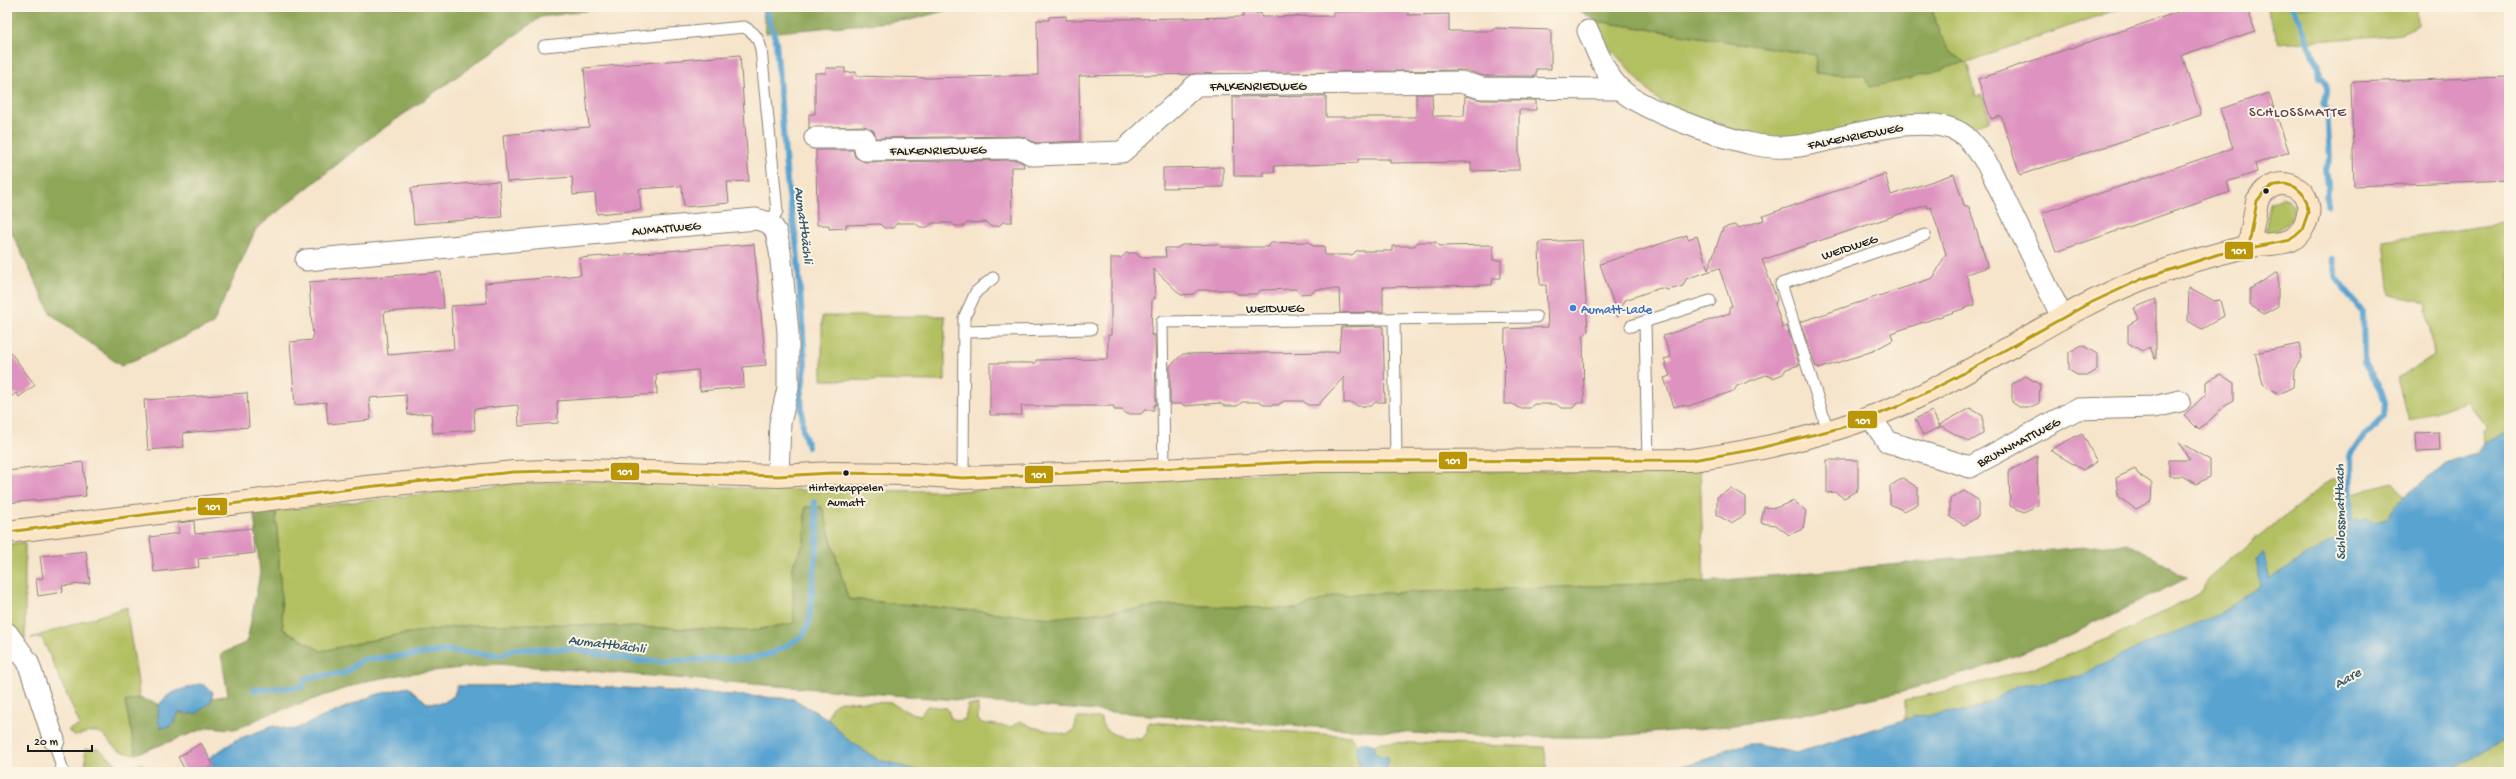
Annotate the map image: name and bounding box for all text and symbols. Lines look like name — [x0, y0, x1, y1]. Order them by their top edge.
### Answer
street label: FALKENRIEDWEG — [1209, 80, 1307, 95]
district label: SCHLOSSMATTE — [2249, 105, 2347, 122]
street label: FALKENRIEDWEG — [1806, 121, 1905, 154]
street label: FALKENRIEDWEG — [889, 143, 987, 160]
water label: Aumattbächli — [789, 186, 816, 267]
unlabelled marker — [2261, 186, 2271, 196]
street label: AUMATTWEG — [631, 219, 702, 240]
street label: WEIDWEG — [1820, 232, 1880, 264]
line badge: 101 — [2224, 241, 2254, 260]
text: 101 — [2230, 246, 2247, 258]
street label: WEIDWEG — [1246, 301, 1305, 318]
marker: Aumatt-Lade — [1568, 303, 1578, 313]
place label: Aumatt-Lade — [1581, 303, 1653, 318]
line badge: 101 — [1847, 410, 1878, 429]
street label: BRUNNMATTWEG — [1974, 415, 2064, 472]
text: 101 — [1854, 416, 1871, 428]
line badge: 101 — [1438, 451, 1468, 470]
text: 101 — [1444, 456, 1461, 468]
line badge: 101 — [610, 462, 640, 481]
water label: Schlossmattbach — [2332, 463, 2351, 560]
line badge: 101 — [1024, 465, 1054, 484]
text: 101 — [616, 467, 633, 479]
marker: Hinterkappelen Aumatt — [841, 468, 851, 478]
text: 101 — [1030, 470, 1047, 482]
place label: Hinterkappelen Aumatt — [808, 482, 884, 511]
line badge: 101 — [197, 497, 228, 516]
text: 101 — [204, 502, 221, 514]
water label: Aumattbächli — [567, 632, 648, 659]
water label: Aare — [2332, 664, 2365, 694]
scale bar — [28, 727, 92, 753]
text: 20 m — [34, 736, 59, 750]

